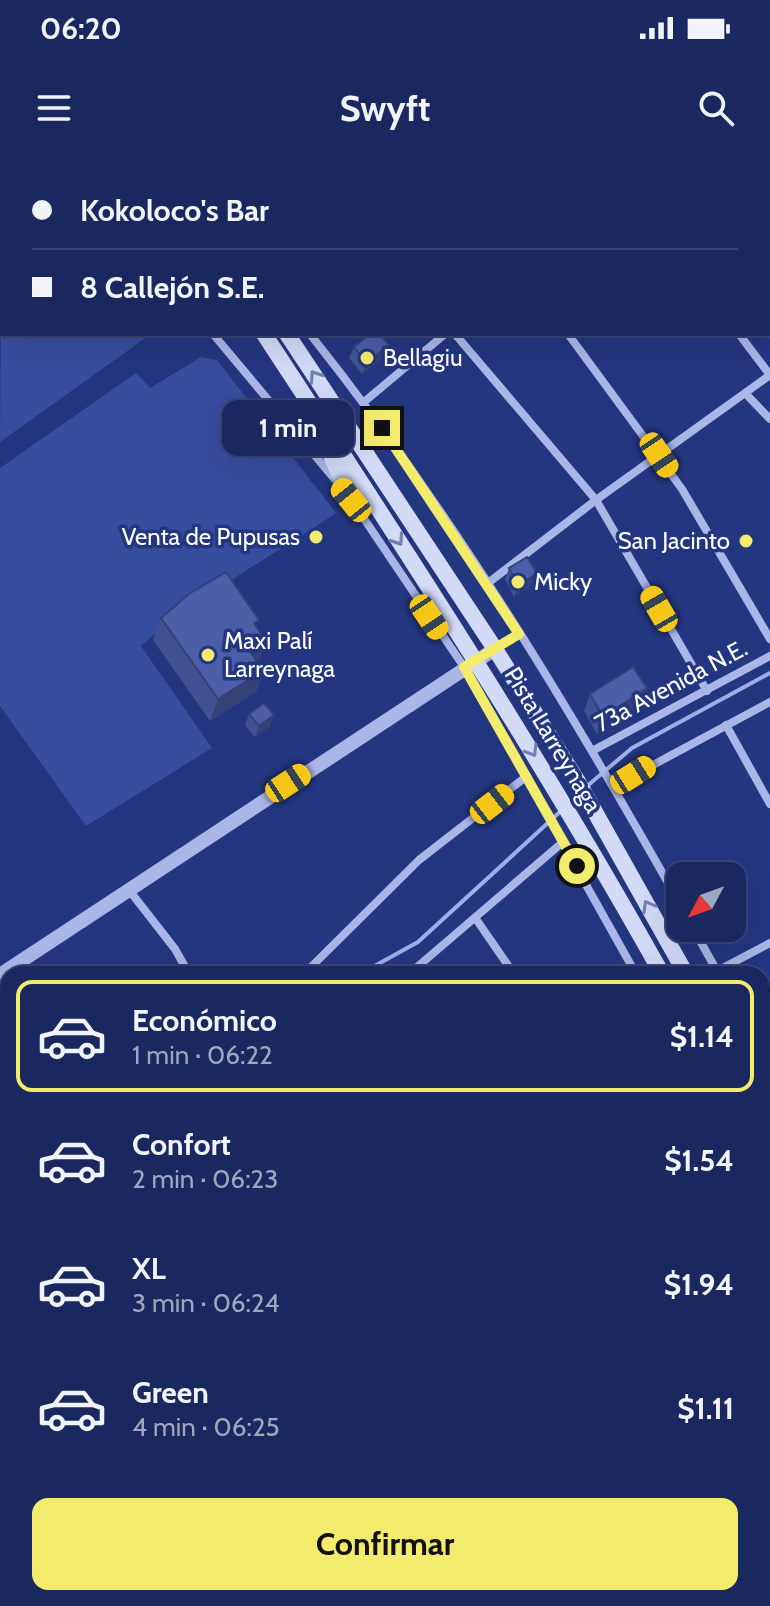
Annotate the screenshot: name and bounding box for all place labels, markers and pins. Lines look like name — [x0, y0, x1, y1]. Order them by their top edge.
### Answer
place label: Bellagiu — [383, 343, 463, 372]
marker: Bellagiu — [358, 349, 376, 367]
place label: Venta de Pupusas — [122, 522, 300, 551]
place label: San Jacinto — [618, 526, 730, 555]
marker: Venta de Pupusas — [307, 528, 325, 546]
marker: San Jacinto — [737, 532, 755, 550]
place label: Micky — [534, 567, 592, 596]
marker: Micky — [509, 573, 527, 591]
place label: Maxi Palí Larreynaga — [224, 626, 336, 683]
marker: Maxi Palí Larreynaga — [199, 646, 217, 664]

